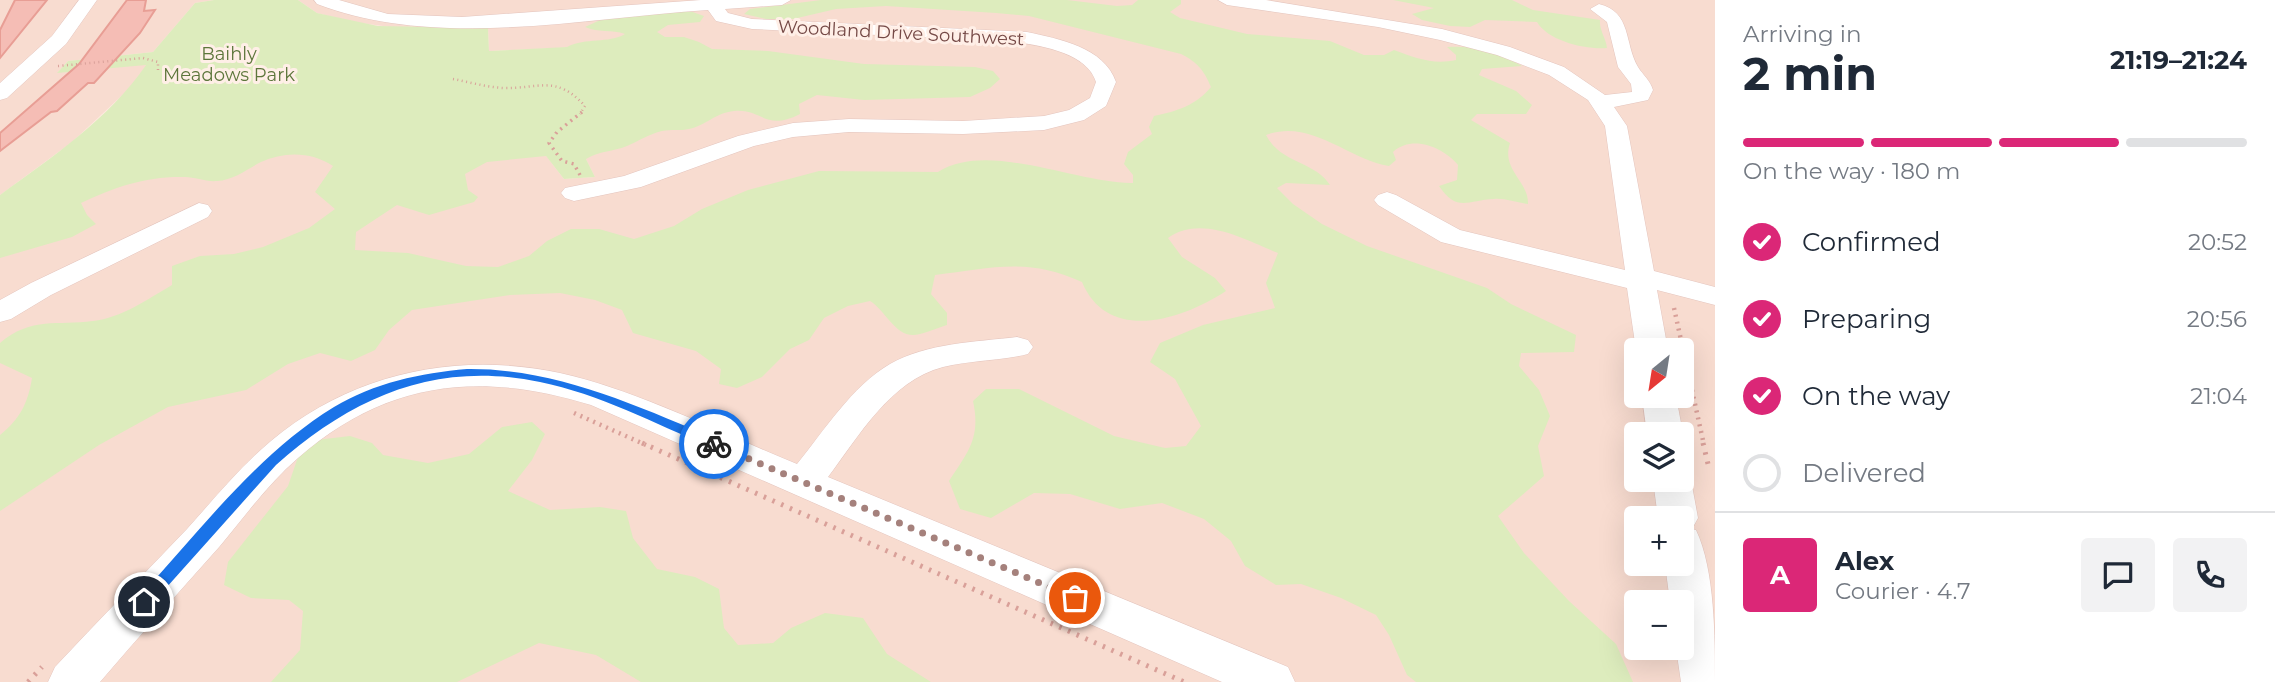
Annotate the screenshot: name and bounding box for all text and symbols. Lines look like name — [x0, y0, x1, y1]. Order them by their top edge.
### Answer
street label: Woodland Drive Southwest — [777, 16, 1025, 50]
text: Arriving in — [1743, 20, 1862, 48]
park label: Baihly Meadows Park — [163, 43, 295, 86]
text: 21:19–21:24 — [2110, 44, 2247, 76]
text: 2 min — [1743, 45, 1877, 102]
text: On the way · 180 m — [1743, 157, 1961, 185]
icon: check — [1743, 223, 1781, 261]
text: Confirmed — [1802, 226, 1941, 258]
text: 20:52 — [2188, 228, 2247, 256]
icon: check — [1743, 300, 1781, 338]
text: Preparing — [1802, 303, 1931, 335]
text: 20:56 — [2187, 305, 2247, 333]
north arrow — [1624, 338, 1694, 408]
map controls — [1624, 338, 1694, 660]
icon: check — [1743, 377, 1781, 415]
text: On the way — [1802, 380, 1950, 412]
text: 21:04 — [2190, 382, 2247, 410]
courier — [679, 409, 749, 479]
button: layers — [1624, 422, 1694, 492]
icon: bike — [695, 425, 733, 463]
text: Delivered — [1802, 457, 1926, 489]
button: + — [1624, 506, 1694, 576]
button: chat — [2081, 538, 2155, 612]
button: phone — [2173, 538, 2247, 612]
text: Alex — [1835, 545, 1894, 577]
text: A — [1770, 559, 1790, 591]
pin — [1045, 568, 1105, 628]
pin — [114, 572, 174, 632]
text: Courier · 4.7 — [1835, 577, 1971, 605]
icon: bag — [1056, 579, 1094, 617]
icon: home — [125, 583, 163, 621]
button: − — [1624, 590, 1694, 660]

